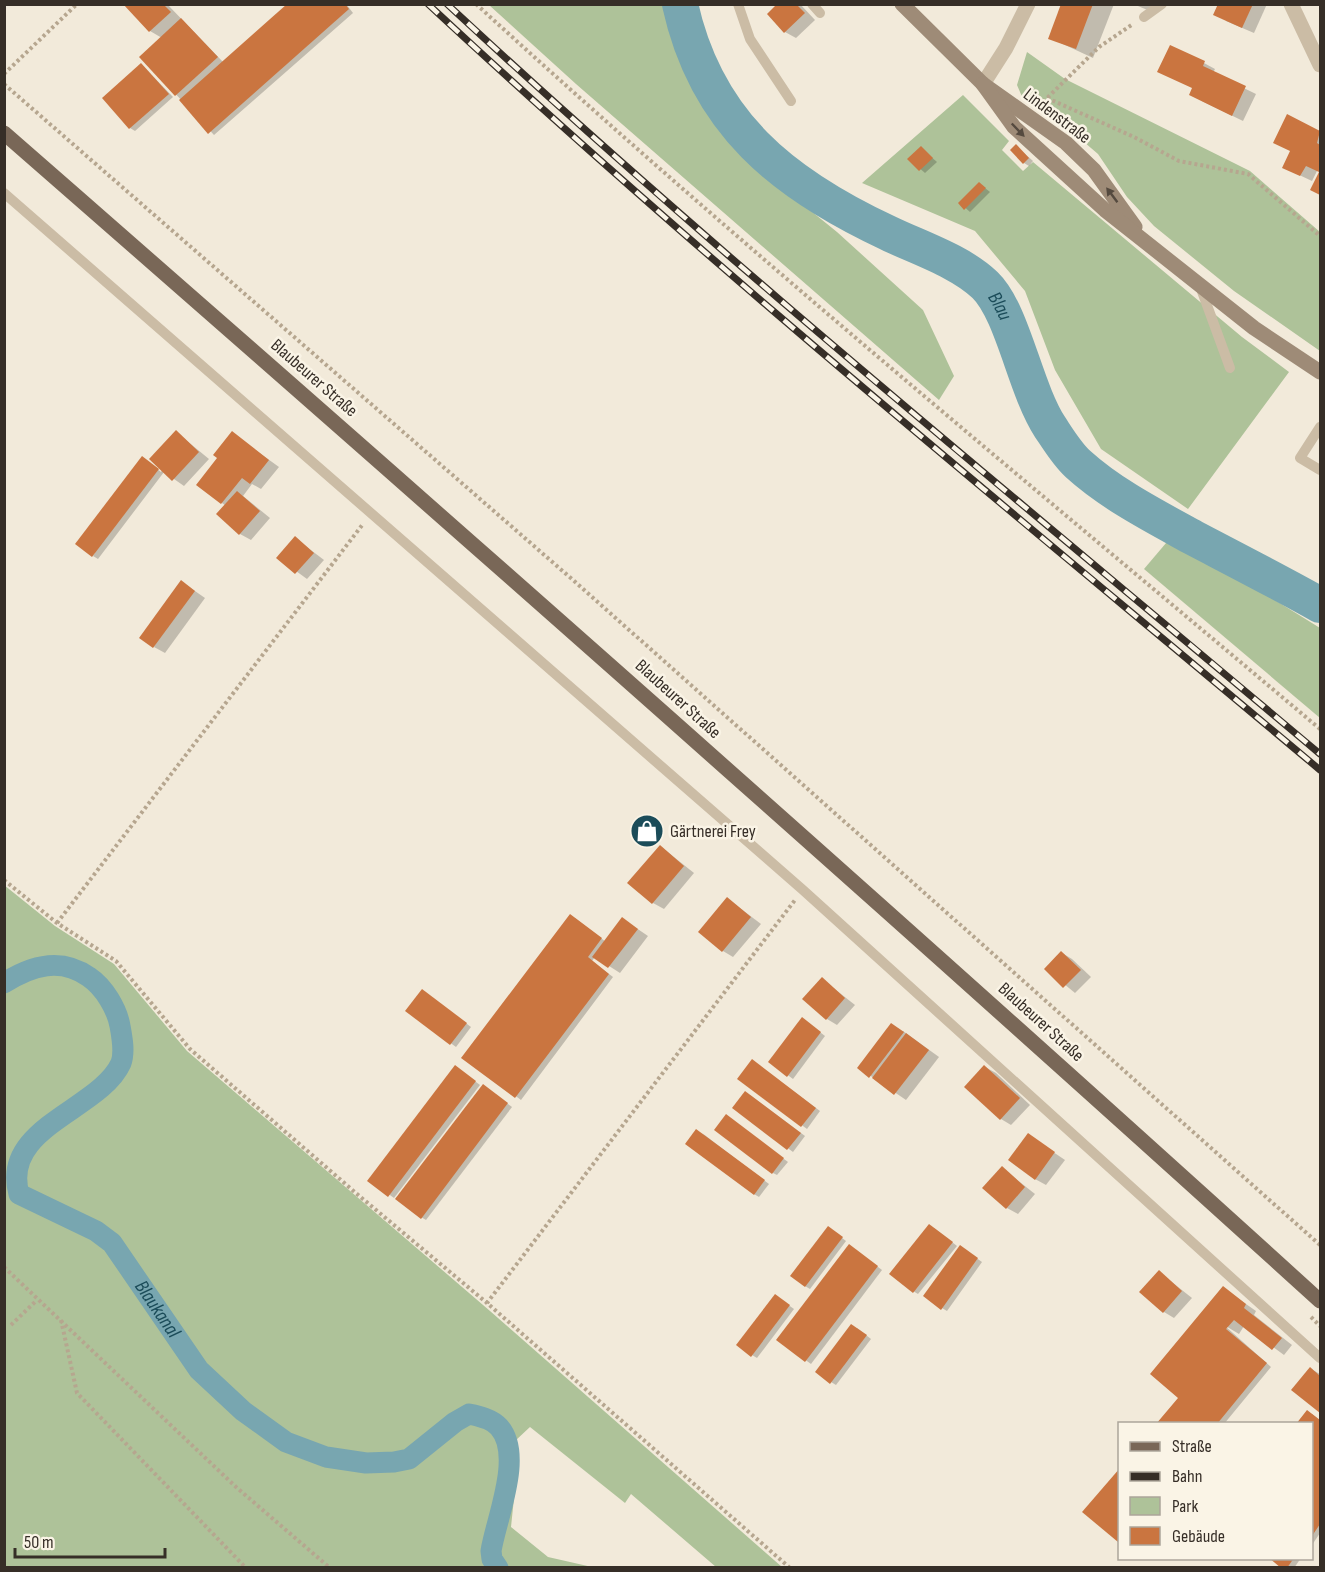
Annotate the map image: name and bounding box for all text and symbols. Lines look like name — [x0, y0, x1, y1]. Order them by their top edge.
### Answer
street label: Lindenstraße — [1019, 84, 1095, 148]
one-way arrow — [1011, 122, 1025, 136]
one-way arrow — [1106, 187, 1118, 202]
water label: Blau — [983, 287, 1017, 325]
street label: Blaubeurer Straße — [266, 335, 362, 421]
street label: Blaubeurer Straße — [631, 655, 725, 743]
shop icon: Gärtnerei Frey — [629, 813, 665, 849]
place label: Gärtnerei Frey — [670, 821, 756, 842]
street label: Blaubeurer Straße — [994, 978, 1088, 1066]
water label: Blaukanal — [129, 1276, 186, 1343]
legend — [1118, 1422, 1313, 1560]
text: Straße — [1172, 1436, 1212, 1457]
text: Bahn — [1172, 1466, 1202, 1487]
text: Park — [1172, 1496, 1198, 1517]
scale bar — [15, 1521, 165, 1559]
text: Gebäude — [1172, 1526, 1225, 1547]
text: 50 m — [24, 1532, 54, 1553]

